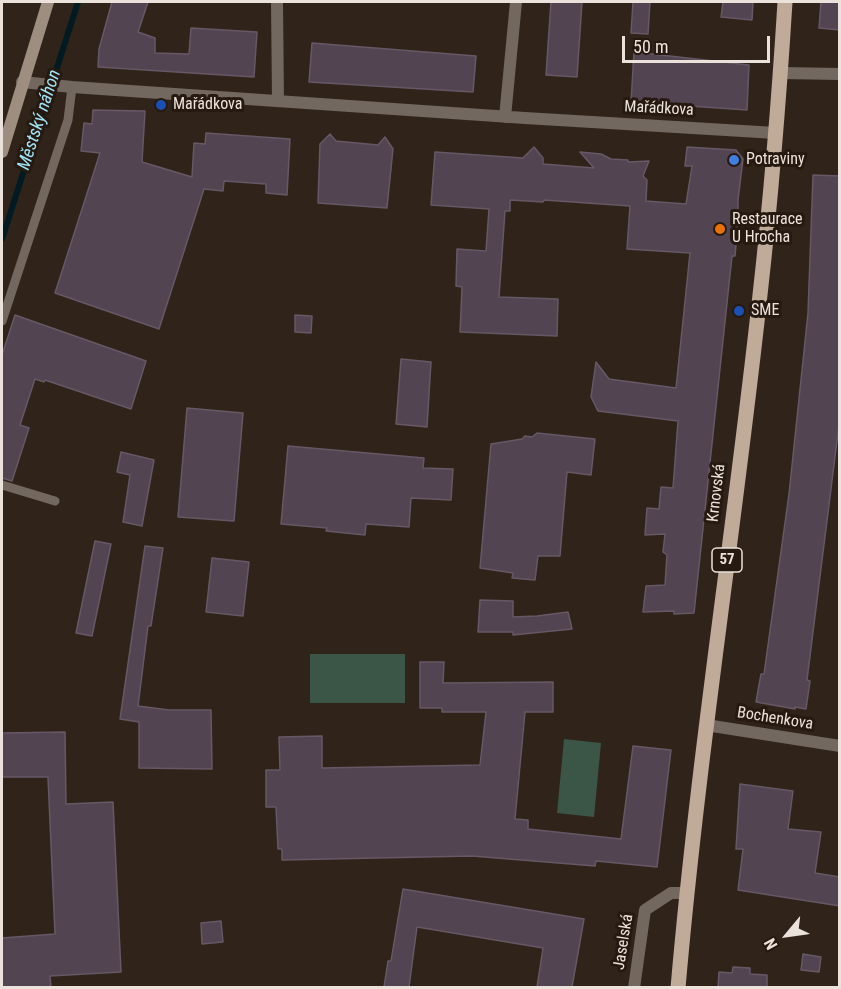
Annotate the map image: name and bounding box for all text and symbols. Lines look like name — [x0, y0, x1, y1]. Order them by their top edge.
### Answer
scale bar — [625, 24, 774, 62]
text: 50 m — [633, 36, 668, 57]
water label: Městský náhon — [14, 67, 66, 173]
place label: Mařádkova — [173, 95, 242, 115]
marker: Mařádkova — [154, 98, 168, 112]
street label: Mařádkova — [624, 98, 694, 120]
place label: Potraviny — [746, 150, 805, 170]
marker: Potraviny — [727, 153, 741, 167]
place label: Restaurace U Hrocha — [732, 210, 803, 248]
marker: Restaurace U Hrocha — [713, 222, 727, 236]
place label: SME — [751, 301, 779, 321]
marker: SME — [732, 304, 746, 318]
street label: Krnovská — [704, 463, 730, 523]
road number: 57 — [712, 548, 742, 572]
street label: Bochenkova — [736, 704, 814, 734]
north arrow — [757, 905, 817, 965]
street label: Jaselská — [610, 913, 638, 971]
text: N — [760, 935, 782, 953]

